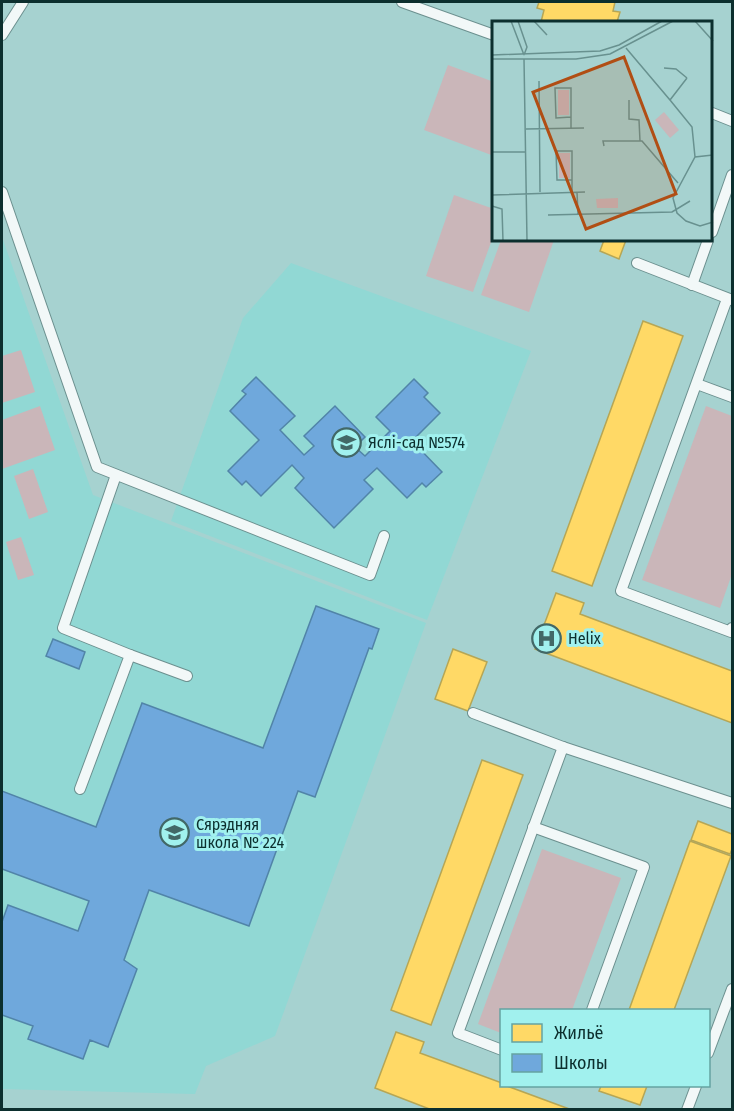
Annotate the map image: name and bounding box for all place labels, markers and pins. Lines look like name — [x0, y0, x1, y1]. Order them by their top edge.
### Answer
school or university icon: Яслі-сад №574 — [331, 426, 363, 458]
place label: Яслі-сад №574 — [368, 433, 465, 452]
hospital icon: Helix — [531, 622, 563, 654]
place label: Helix — [568, 629, 601, 648]
place label: Сярэдняя школа № 224 — [196, 815, 285, 852]
school or university icon: Сярэдняя школа № 224 — [159, 817, 191, 849]

